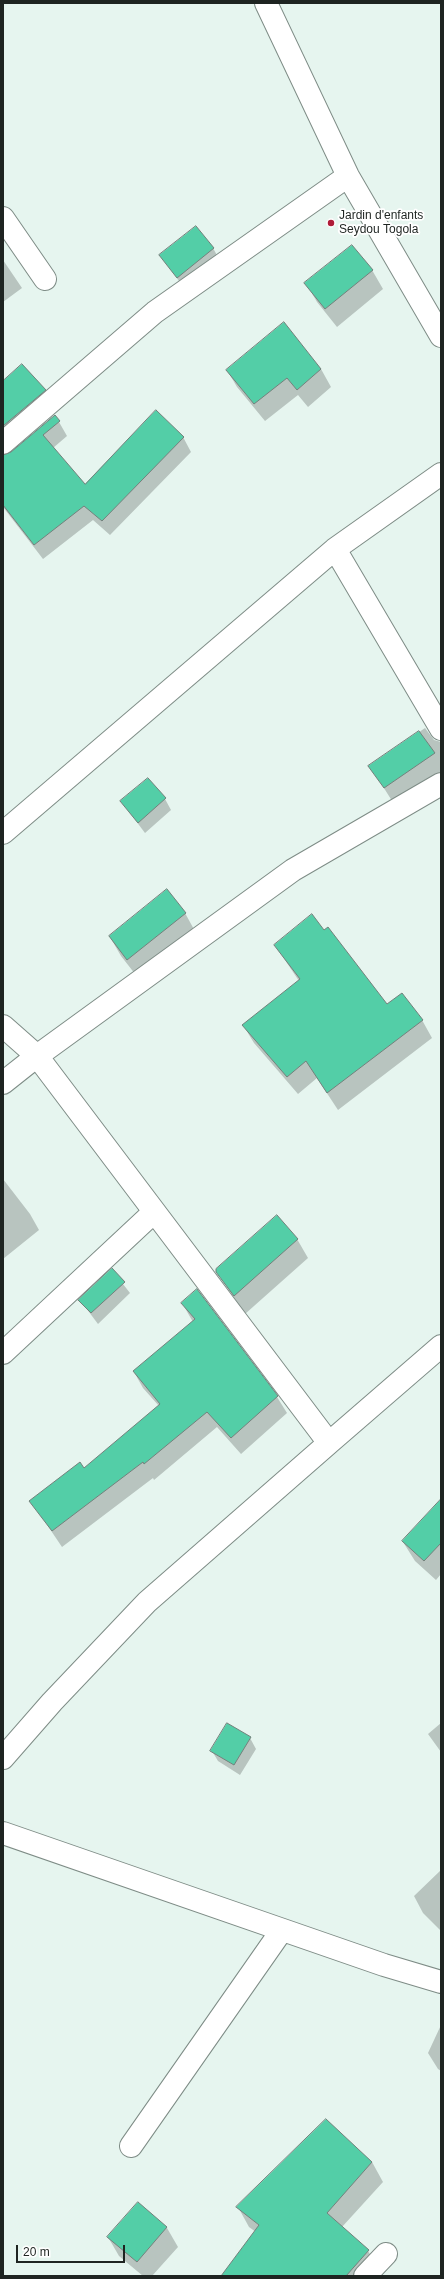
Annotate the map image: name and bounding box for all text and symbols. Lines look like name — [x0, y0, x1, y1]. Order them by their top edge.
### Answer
place label: Jardin d'enfants Seydou Togola — [339, 209, 423, 237]
marker: Jardin d'enfants Seydou Togola — [326, 218, 336, 228]
scale bar — [18, 2237, 127, 2263]
text: 20 m — [23, 2245, 50, 2259]

